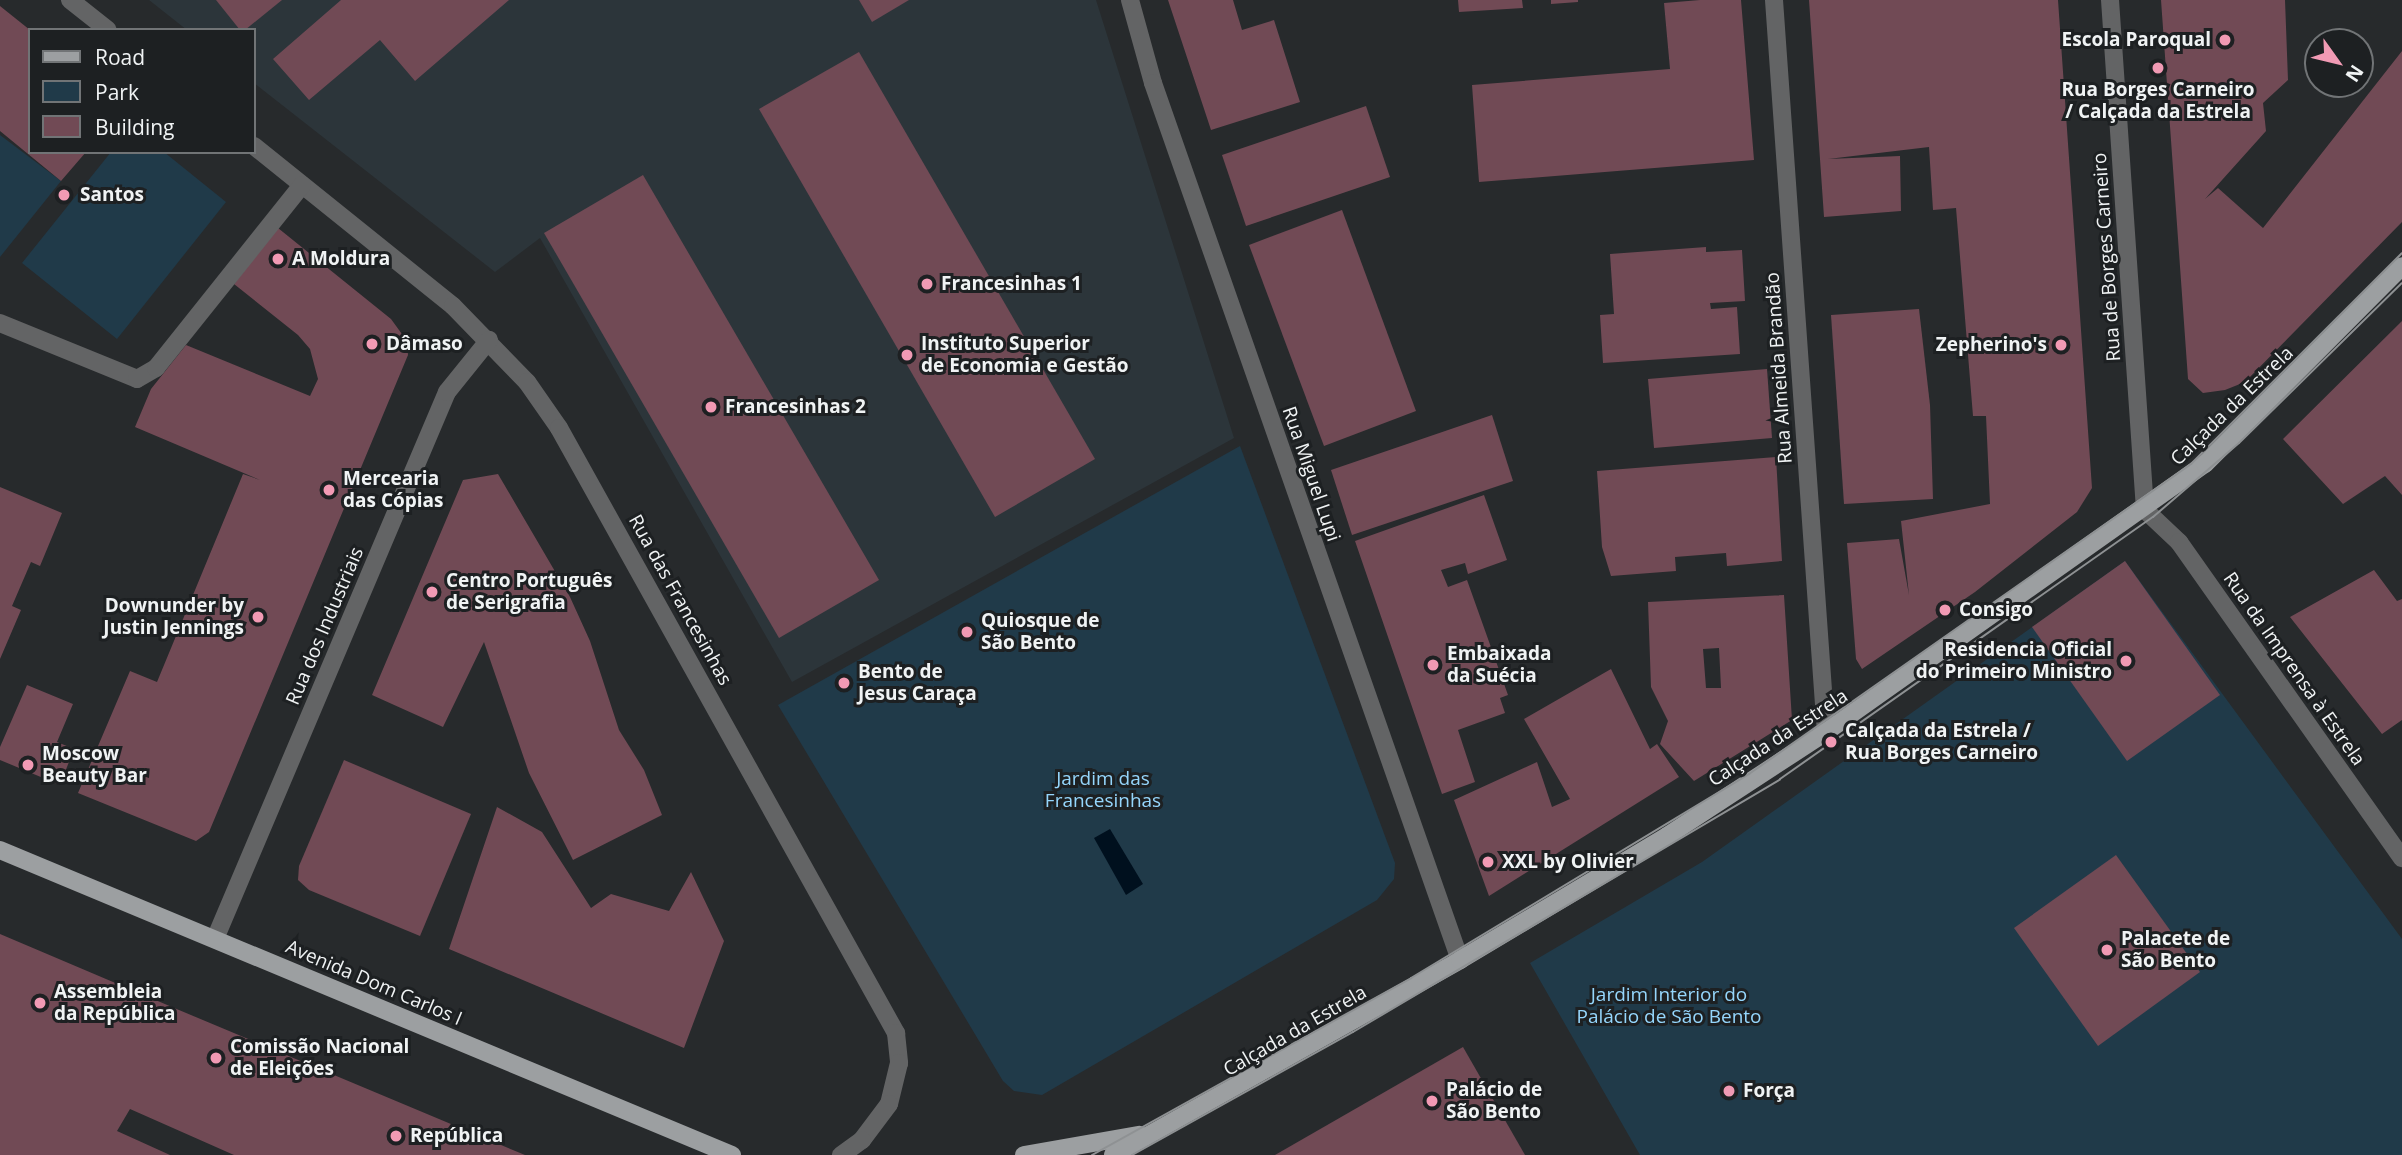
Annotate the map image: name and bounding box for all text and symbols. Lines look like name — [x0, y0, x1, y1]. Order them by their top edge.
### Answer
legend — [28, 28, 256, 154]
north arrow — [2304, 28, 2374, 98]
place label: Escola Paroqual — [2062, 29, 2211, 51]
marker: Escola Paroqual — [2217, 32, 2233, 48]
text: Road — [95, 43, 145, 71]
marker: Rua Borges Carneiro / Calçada da Estrela — [2150, 60, 2166, 76]
text: N — [2340, 60, 2370, 87]
text: Park — [95, 78, 139, 106]
place label: Rua Borges Carneiro / Calçada da Estrela — [2061, 79, 2255, 123]
text: Building — [95, 113, 174, 141]
street label: Rua de Borges Carneiro — [2088, 152, 2126, 362]
place label: Santos — [80, 184, 144, 206]
marker: Santos — [54, 185, 74, 205]
place label: A Moldura — [292, 248, 390, 270]
marker: A Moldura — [270, 251, 286, 267]
street label: Rua Almeida Brandão — [1761, 272, 1797, 464]
place label: Francesinhas 1 — [941, 273, 1082, 295]
marker: Francesinhas 1 — [919, 276, 935, 292]
place label: Dâmaso — [386, 333, 463, 355]
place label: Instituto Superior de Economia e Gestão — [921, 333, 1129, 377]
place label: Zepherino's — [1936, 334, 2047, 356]
marker: Dâmaso — [364, 336, 380, 352]
marker: Zepherino's — [2053, 337, 2069, 353]
street label: Calçada da Estrela — [2166, 342, 2298, 470]
marker: Instituto Superior de Economia e Gestão — [899, 347, 915, 363]
place label: Francesinhas 2 — [725, 396, 866, 418]
marker: Francesinhas 2 — [703, 399, 719, 415]
street label: Rua Miguel Lupi — [1277, 404, 1345, 544]
place label: Mercearia das Cópias — [343, 468, 443, 512]
marker: Mercearia das Cópias — [321, 482, 337, 498]
street label: Rua das Francesinhas — [624, 511, 736, 689]
street label: Rua dos Industriais — [281, 544, 369, 708]
street label: Rua da Imprensa à Estrela — [2218, 568, 2370, 770]
place label: Centro Português de Serigrafia — [446, 570, 612, 614]
marker: Centro Português de Serigrafia — [424, 584, 440, 600]
place label: Downunder by Justin Jennings — [103, 595, 244, 639]
place label: Consigo — [1959, 599, 2033, 621]
marker: Consigo — [1937, 602, 1953, 618]
marker: Downunder by Justin Jennings — [250, 609, 266, 625]
place label: Quiosque de São Bento — [981, 610, 1100, 654]
marker: Quiosque de São Bento — [959, 624, 975, 640]
place label: Residencia Oficial do Primeiro Ministro — [1916, 639, 2112, 683]
place label: Embaixada da Suécia — [1447, 643, 1552, 687]
marker: Residencia Oficial do Primeiro Ministro — [2118, 653, 2134, 669]
marker: Embaixada da Suécia — [1425, 657, 1441, 673]
place label: Bento de Jesus Caraça — [858, 661, 977, 705]
marker: Bento de Jesus Caraça — [836, 675, 852, 691]
street label: Calçada da Estrela — [1704, 684, 1852, 792]
place label: Calçada da Estrela / Rua Borges Carneiro — [1845, 720, 2038, 764]
marker: Calçada da Estrela / Rua Borges Carneiro — [1823, 734, 1839, 750]
place label: Moscow Beauty Bar — [42, 743, 147, 787]
marker: Moscow Beauty Bar — [20, 757, 36, 773]
park label: Jardim das Francesinhas — [1045, 768, 1161, 812]
place label: XXL by Olivier — [1502, 851, 1634, 873]
marker: XXL by Olivier — [1480, 854, 1496, 870]
place label: Palacete de São Bento — [2121, 928, 2230, 972]
street label: Avenida Dom Carlos I — [282, 936, 466, 1030]
marker: Palacete de São Bento — [2099, 942, 2115, 958]
place label: Assembleia da República — [54, 981, 176, 1025]
street label: Calçada da Estrela — [1219, 981, 1371, 1081]
park label: Jardim Interior do Palácio de São Bento — [1577, 984, 1761, 1028]
marker: Assembleia da República — [32, 995, 48, 1011]
place label: Comissão Nacional de Eleições — [230, 1036, 409, 1080]
marker: Comissão Nacional de Eleições — [208, 1050, 224, 1066]
place label: Palácio de São Bento — [1446, 1079, 1542, 1123]
place label: Força — [1743, 1080, 1795, 1102]
marker: Força — [1721, 1083, 1737, 1099]
marker: Palácio de São Bento — [1424, 1093, 1440, 1109]
place label: República — [410, 1125, 503, 1147]
marker: República — [388, 1128, 404, 1144]

